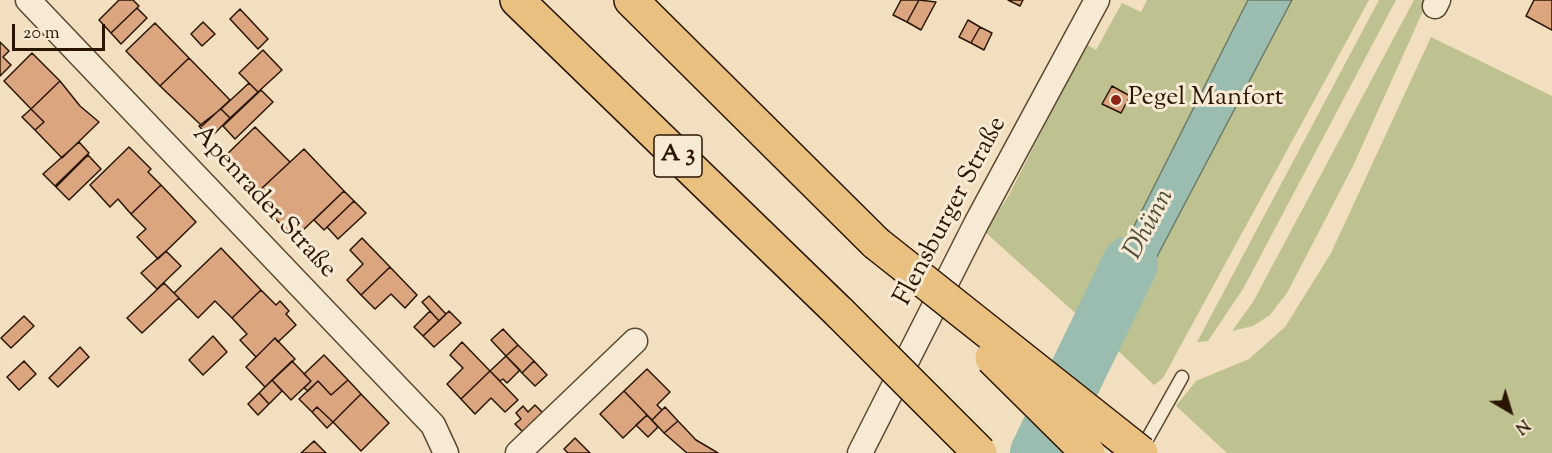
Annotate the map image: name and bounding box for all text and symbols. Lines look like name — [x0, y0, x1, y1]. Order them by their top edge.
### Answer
scale bar — [15, 12, 108, 50]
text: 20 m — [23, 21, 60, 47]
place label: Pegel Manfort — [1128, 84, 1284, 116]
marker: Pegel Manfort — [1109, 93, 1123, 107]
street label: Flensburger Straße — [889, 112, 1015, 312]
street label: Apenrader Straße — [184, 120, 342, 286]
road number: A 3 — [654, 135, 702, 177]
water label: Dhünn — [1119, 184, 1183, 266]
north arrow — [1480, 381, 1540, 441]
text: N — [1509, 413, 1534, 439]

